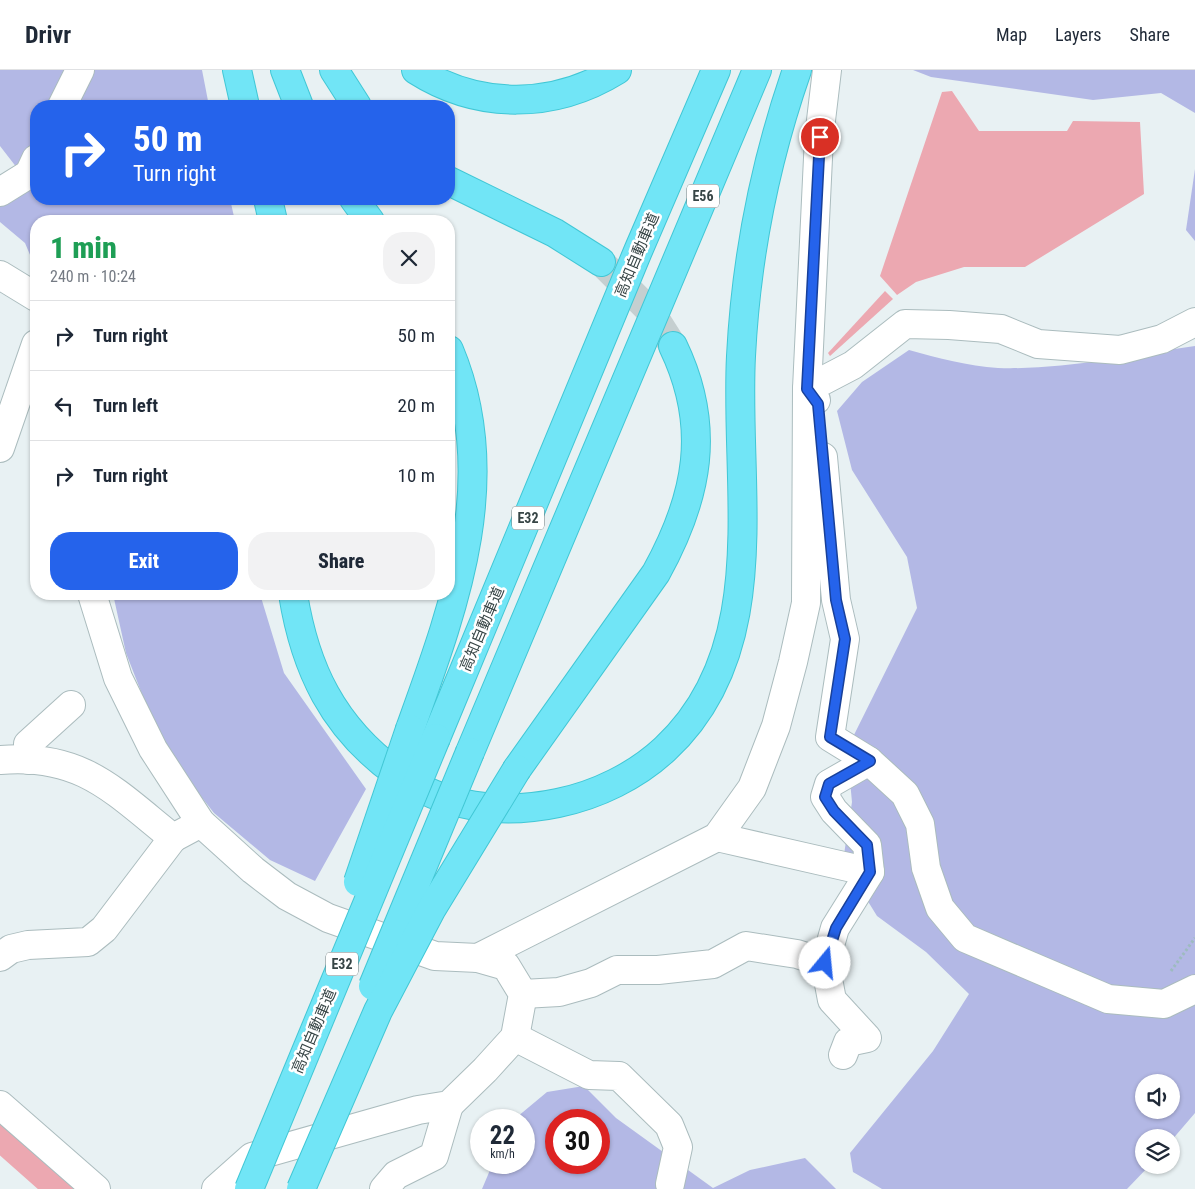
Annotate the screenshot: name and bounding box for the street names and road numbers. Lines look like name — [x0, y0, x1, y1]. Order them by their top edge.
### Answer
road number: E56 — [687, 184, 719, 208]
street label: 高知自動車道 — [611, 210, 663, 300]
road number: E32 — [512, 506, 544, 529]
street label: 高知自動車道 — [456, 584, 508, 674]
road number: E32 — [326, 952, 358, 976]
street label: 高知自動車道 — [288, 986, 340, 1076]

